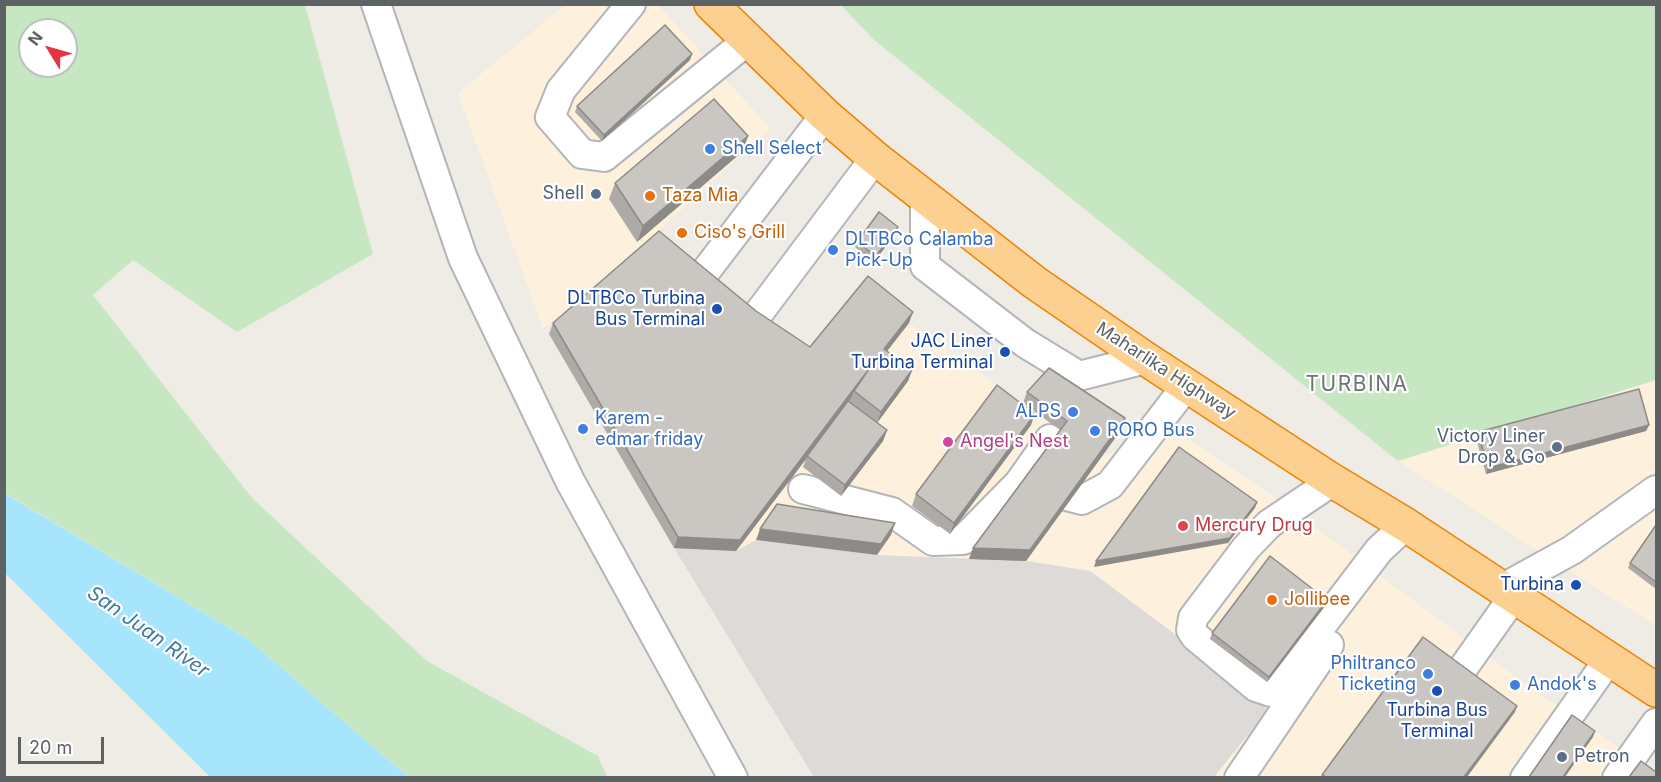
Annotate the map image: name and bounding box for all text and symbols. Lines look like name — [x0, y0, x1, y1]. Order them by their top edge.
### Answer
north arrow — [18, 18, 78, 78]
text: N — [24, 27, 47, 49]
place label: Shell Select — [722, 138, 822, 160]
marker: Shell Select — [703, 142, 717, 156]
place label: Shell — [543, 183, 584, 205]
place label: Taza Mia — [662, 185, 738, 207]
marker: Shell — [589, 187, 603, 201]
marker: Taza Mia — [643, 189, 657, 203]
place label: Ciso's Grill — [694, 222, 785, 244]
marker: Ciso's Grill — [675, 226, 689, 240]
place label: DLTBCo Calamba Pick-Up — [845, 229, 994, 272]
marker: DLTBCo Calamba Pick-Up — [826, 243, 840, 257]
place label: DLTBCo Turbina Bus Terminal — [567, 288, 705, 330]
marker: DLTBCo Turbina Bus Terminal — [710, 302, 724, 316]
street label: Maharlika Highway — [1092, 318, 1240, 424]
place label: JAC Liner Turbina Terminal — [851, 331, 993, 374]
marker: JAC Liner Turbina Terminal — [998, 345, 1012, 359]
district label: TURBINA — [1306, 372, 1408, 398]
place label: ALPS — [1015, 401, 1061, 423]
marker: ALPS — [1066, 405, 1080, 419]
place label: Karem - edmar friday — [595, 408, 703, 450]
place label: RORO Bus — [1107, 420, 1195, 442]
marker: Karem - edmar friday — [576, 422, 590, 436]
marker: RORO Bus — [1088, 424, 1102, 438]
place label: Victory Liner Drop & Go — [1437, 426, 1545, 468]
place label: Angel's Nest — [960, 431, 1068, 453]
marker: Angel's Nest — [941, 435, 955, 449]
marker: Victory Liner Drop & Go — [1550, 440, 1564, 454]
place label: Mercury Drug — [1195, 515, 1313, 537]
marker: Mercury Drug — [1176, 519, 1190, 533]
place label: Turbina — [1500, 574, 1564, 596]
marker: Turbina — [1569, 578, 1583, 592]
water label: San Juan River — [82, 581, 214, 683]
place label: Jollibee — [1284, 589, 1350, 611]
marker: Jollibee — [1265, 593, 1279, 607]
place label: Philtranco Ticketing — [1330, 653, 1416, 696]
marker: Philtranco Ticketing — [1421, 667, 1435, 681]
place label: Andok's — [1527, 674, 1597, 696]
marker: Andok's — [1508, 678, 1522, 692]
marker: Turbina Bus Terminal — [1430, 684, 1444, 698]
place label: Turbina Bus Terminal — [1386, 700, 1488, 742]
scale bar — [21, 725, 106, 763]
text: 20 m — [29, 737, 72, 758]
place label: Petron — [1574, 746, 1630, 768]
marker: Petron — [1555, 750, 1569, 764]

